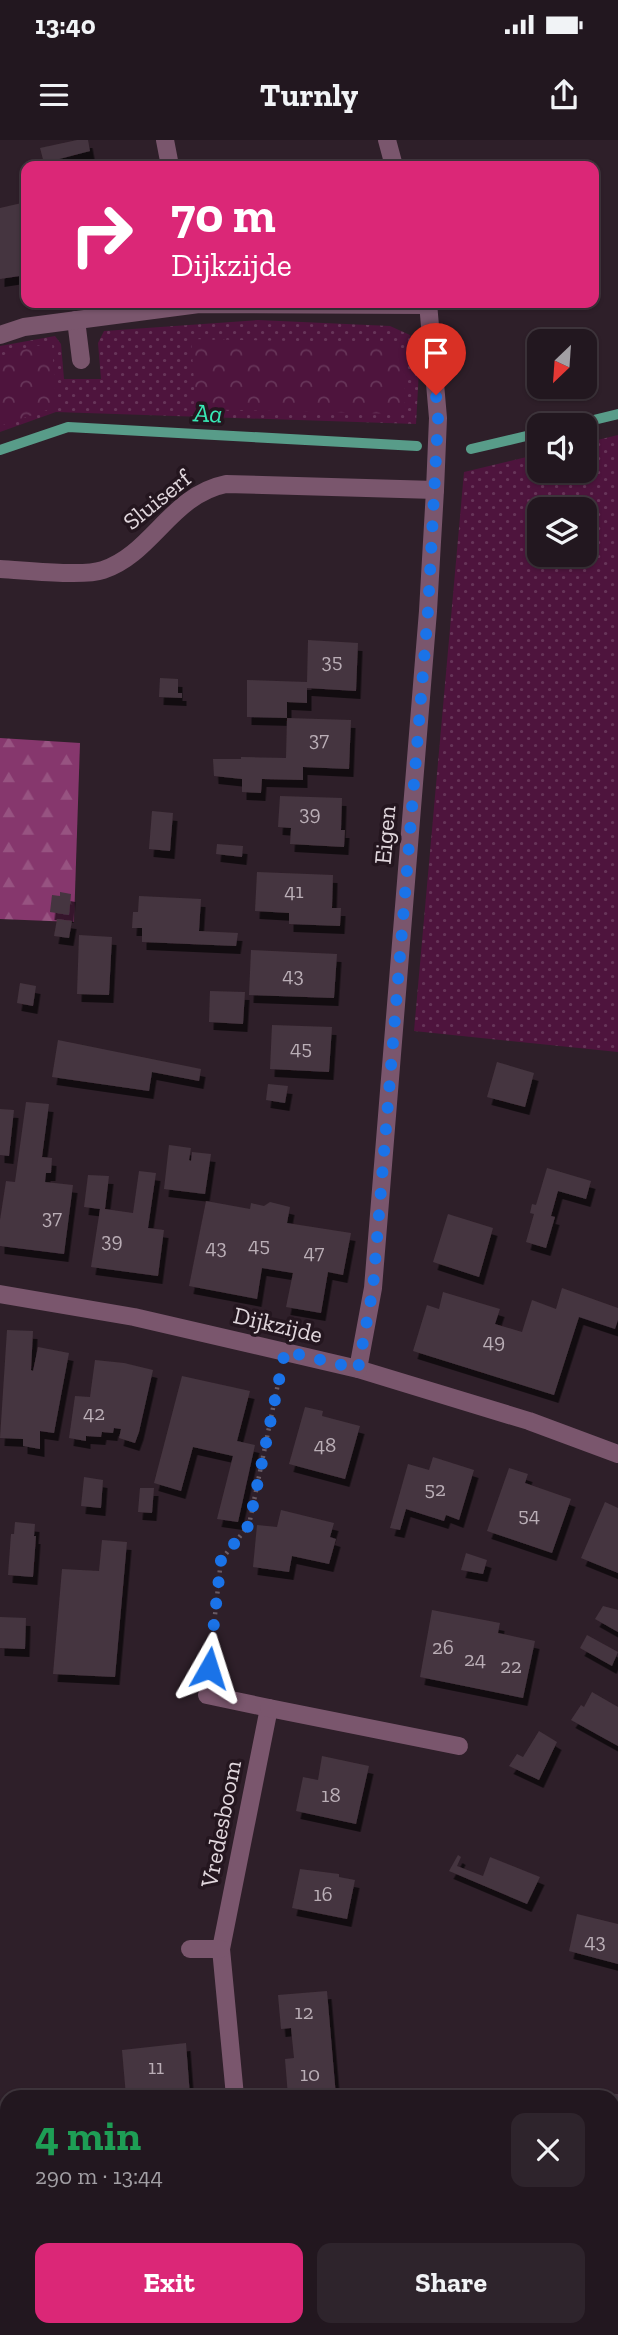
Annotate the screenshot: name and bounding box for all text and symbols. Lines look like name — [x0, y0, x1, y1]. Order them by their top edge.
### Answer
text: 13:40 — [35, 9, 96, 41]
icon: menu — [35, 76, 73, 114]
text: Turnly — [260, 76, 358, 114]
icon: share — [545, 76, 583, 114]
text: 70 m — [171, 186, 276, 245]
icon: right — [56, 189, 147, 280]
text: Dijkzijde — [171, 246, 292, 284]
pin — [406, 323, 466, 395]
north arrow — [527, 329, 597, 399]
map controls — [527, 329, 597, 567]
icon: arrive — [417, 334, 455, 372]
water label: Aa — [192, 396, 223, 430]
button: sound — [527, 413, 597, 483]
street label: Sluiserf — [117, 462, 198, 536]
button: layers — [527, 497, 597, 567]
house number: 35 — [321, 648, 343, 673]
house number: 37 — [309, 726, 329, 751]
house number: 39 — [299, 800, 321, 825]
street label: Eigen — [367, 804, 402, 866]
house number: 41 — [284, 878, 304, 903]
house number: 43 — [282, 962, 304, 987]
house number: 45 — [290, 1035, 312, 1060]
house number: 37 — [42, 1204, 62, 1229]
house number: 39 — [101, 1227, 123, 1252]
house number: 45 — [248, 1232, 270, 1257]
house number: 43 — [205, 1234, 227, 1259]
house number: 47 — [304, 1239, 325, 1264]
street label: Dijkzijde — [231, 1300, 325, 1349]
house number: 49 — [483, 1328, 505, 1353]
house number: 42 — [83, 1400, 105, 1425]
house number: 48 — [314, 1432, 336, 1457]
house number: 52 — [424, 1476, 446, 1501]
house number: 54 — [518, 1502, 540, 1527]
position arrow — [172, 1631, 246, 1705]
house number: 26 — [432, 1634, 454, 1659]
house number: 24 — [464, 1646, 486, 1671]
house number: 22 — [500, 1653, 522, 1678]
street label: Vredesboom — [194, 1758, 247, 1891]
house number: 18 — [321, 1782, 341, 1807]
house number: 16 — [313, 1881, 333, 1906]
house number: 43 — [584, 1928, 606, 1953]
house number: 12 — [295, 1999, 313, 2024]
house number: 11 — [148, 2054, 164, 2079]
house number: 10 — [300, 2061, 320, 2086]
text: 4 min — [35, 2110, 141, 2161]
button: close — [511, 2113, 585, 2187]
text: 290 m · 13:44 — [35, 2162, 163, 2190]
button: Exit — [35, 2243, 303, 2323]
button: Share — [317, 2243, 585, 2323]

